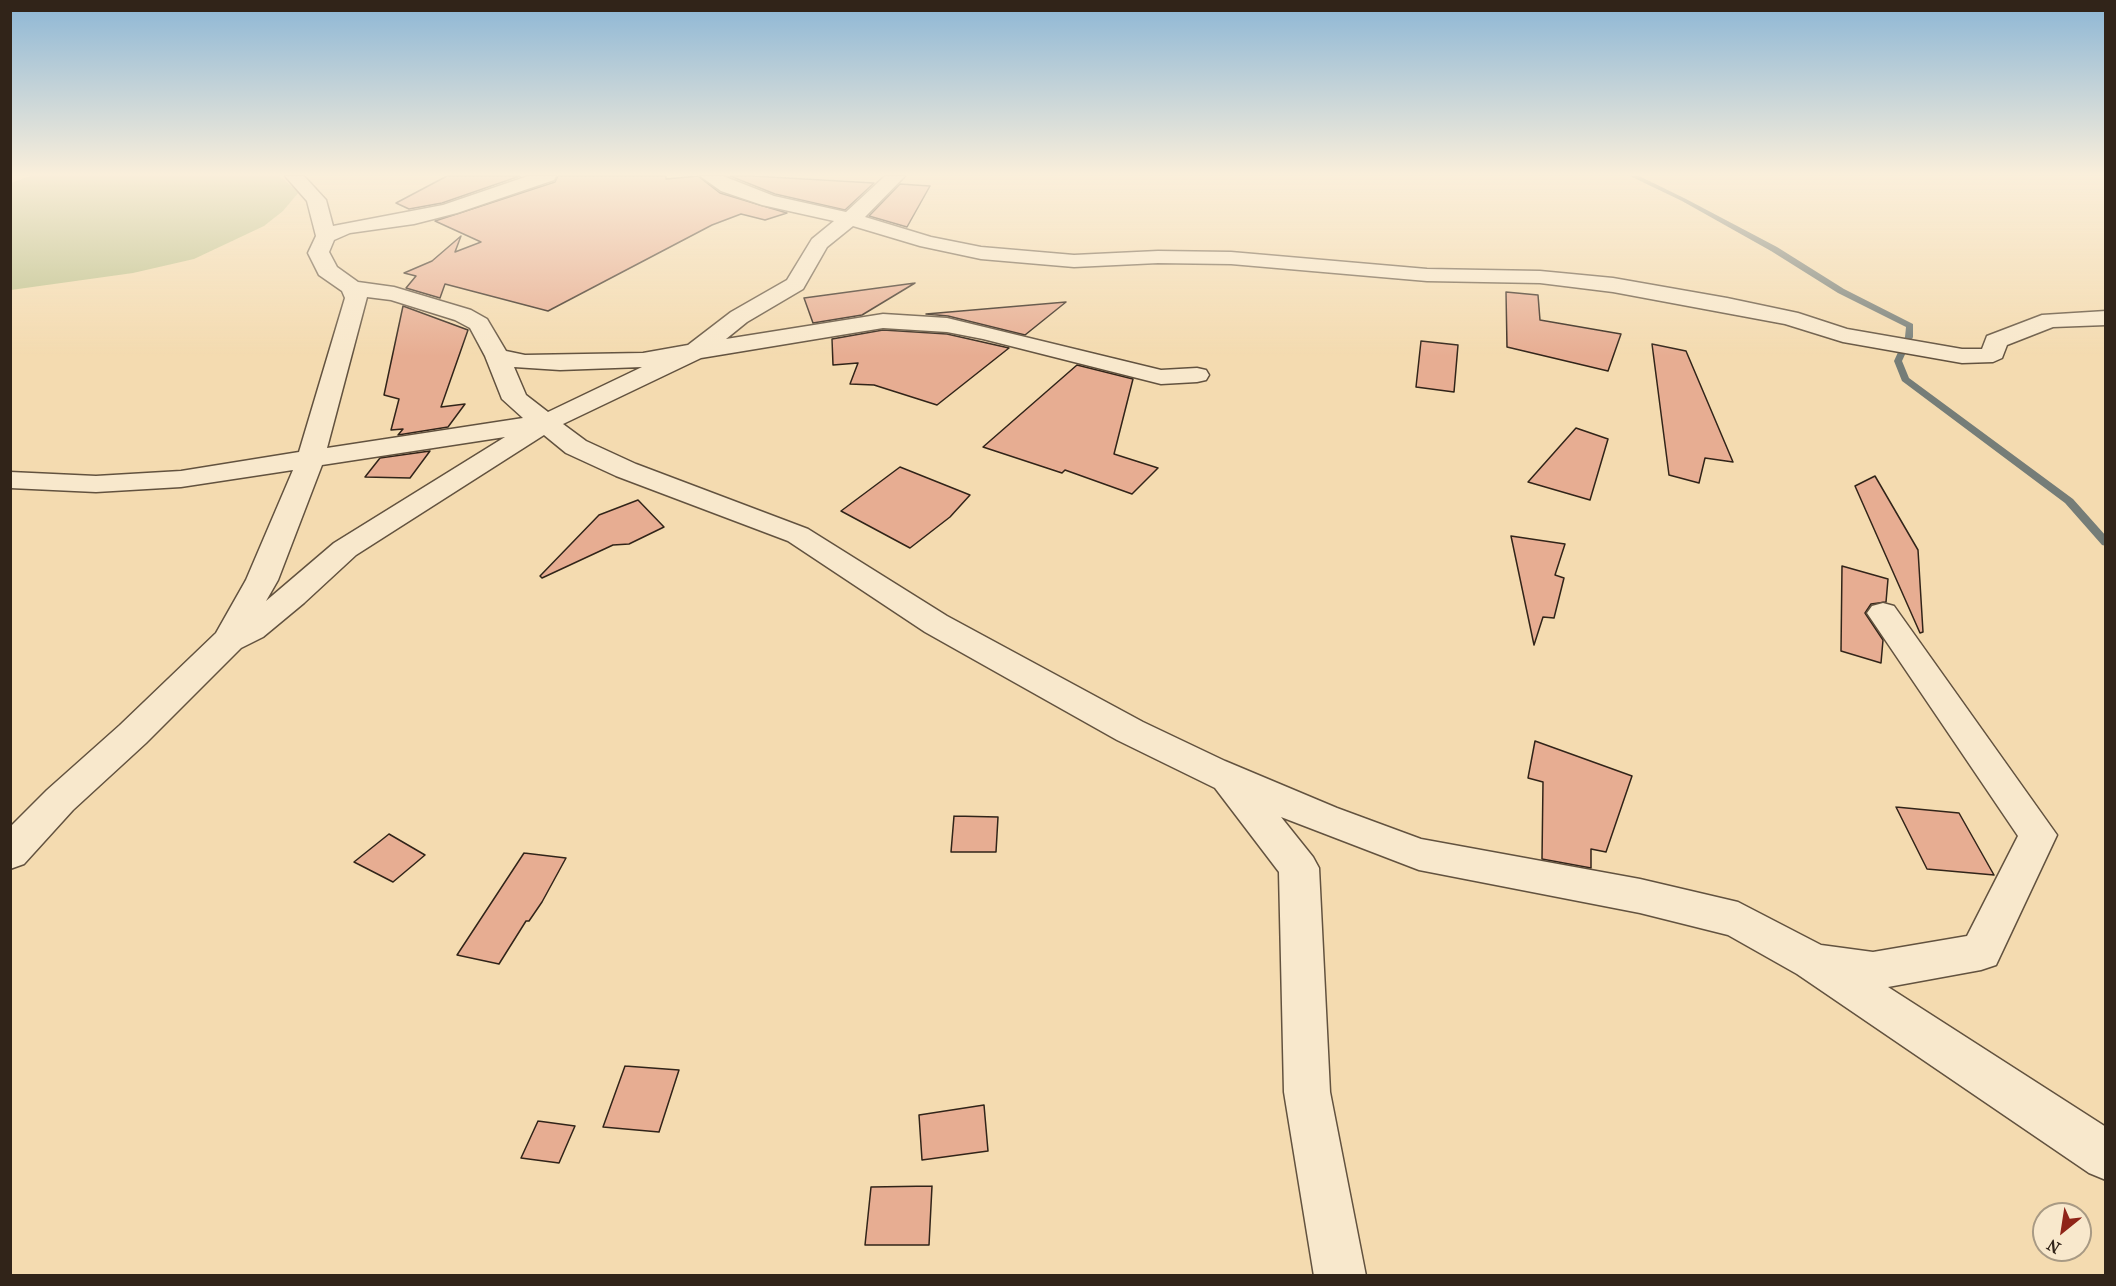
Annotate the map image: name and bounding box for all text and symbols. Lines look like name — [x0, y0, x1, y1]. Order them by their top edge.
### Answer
north arrow — [2032, 1202, 2092, 1262]
text: N — [2044, 1235, 2064, 1258]

